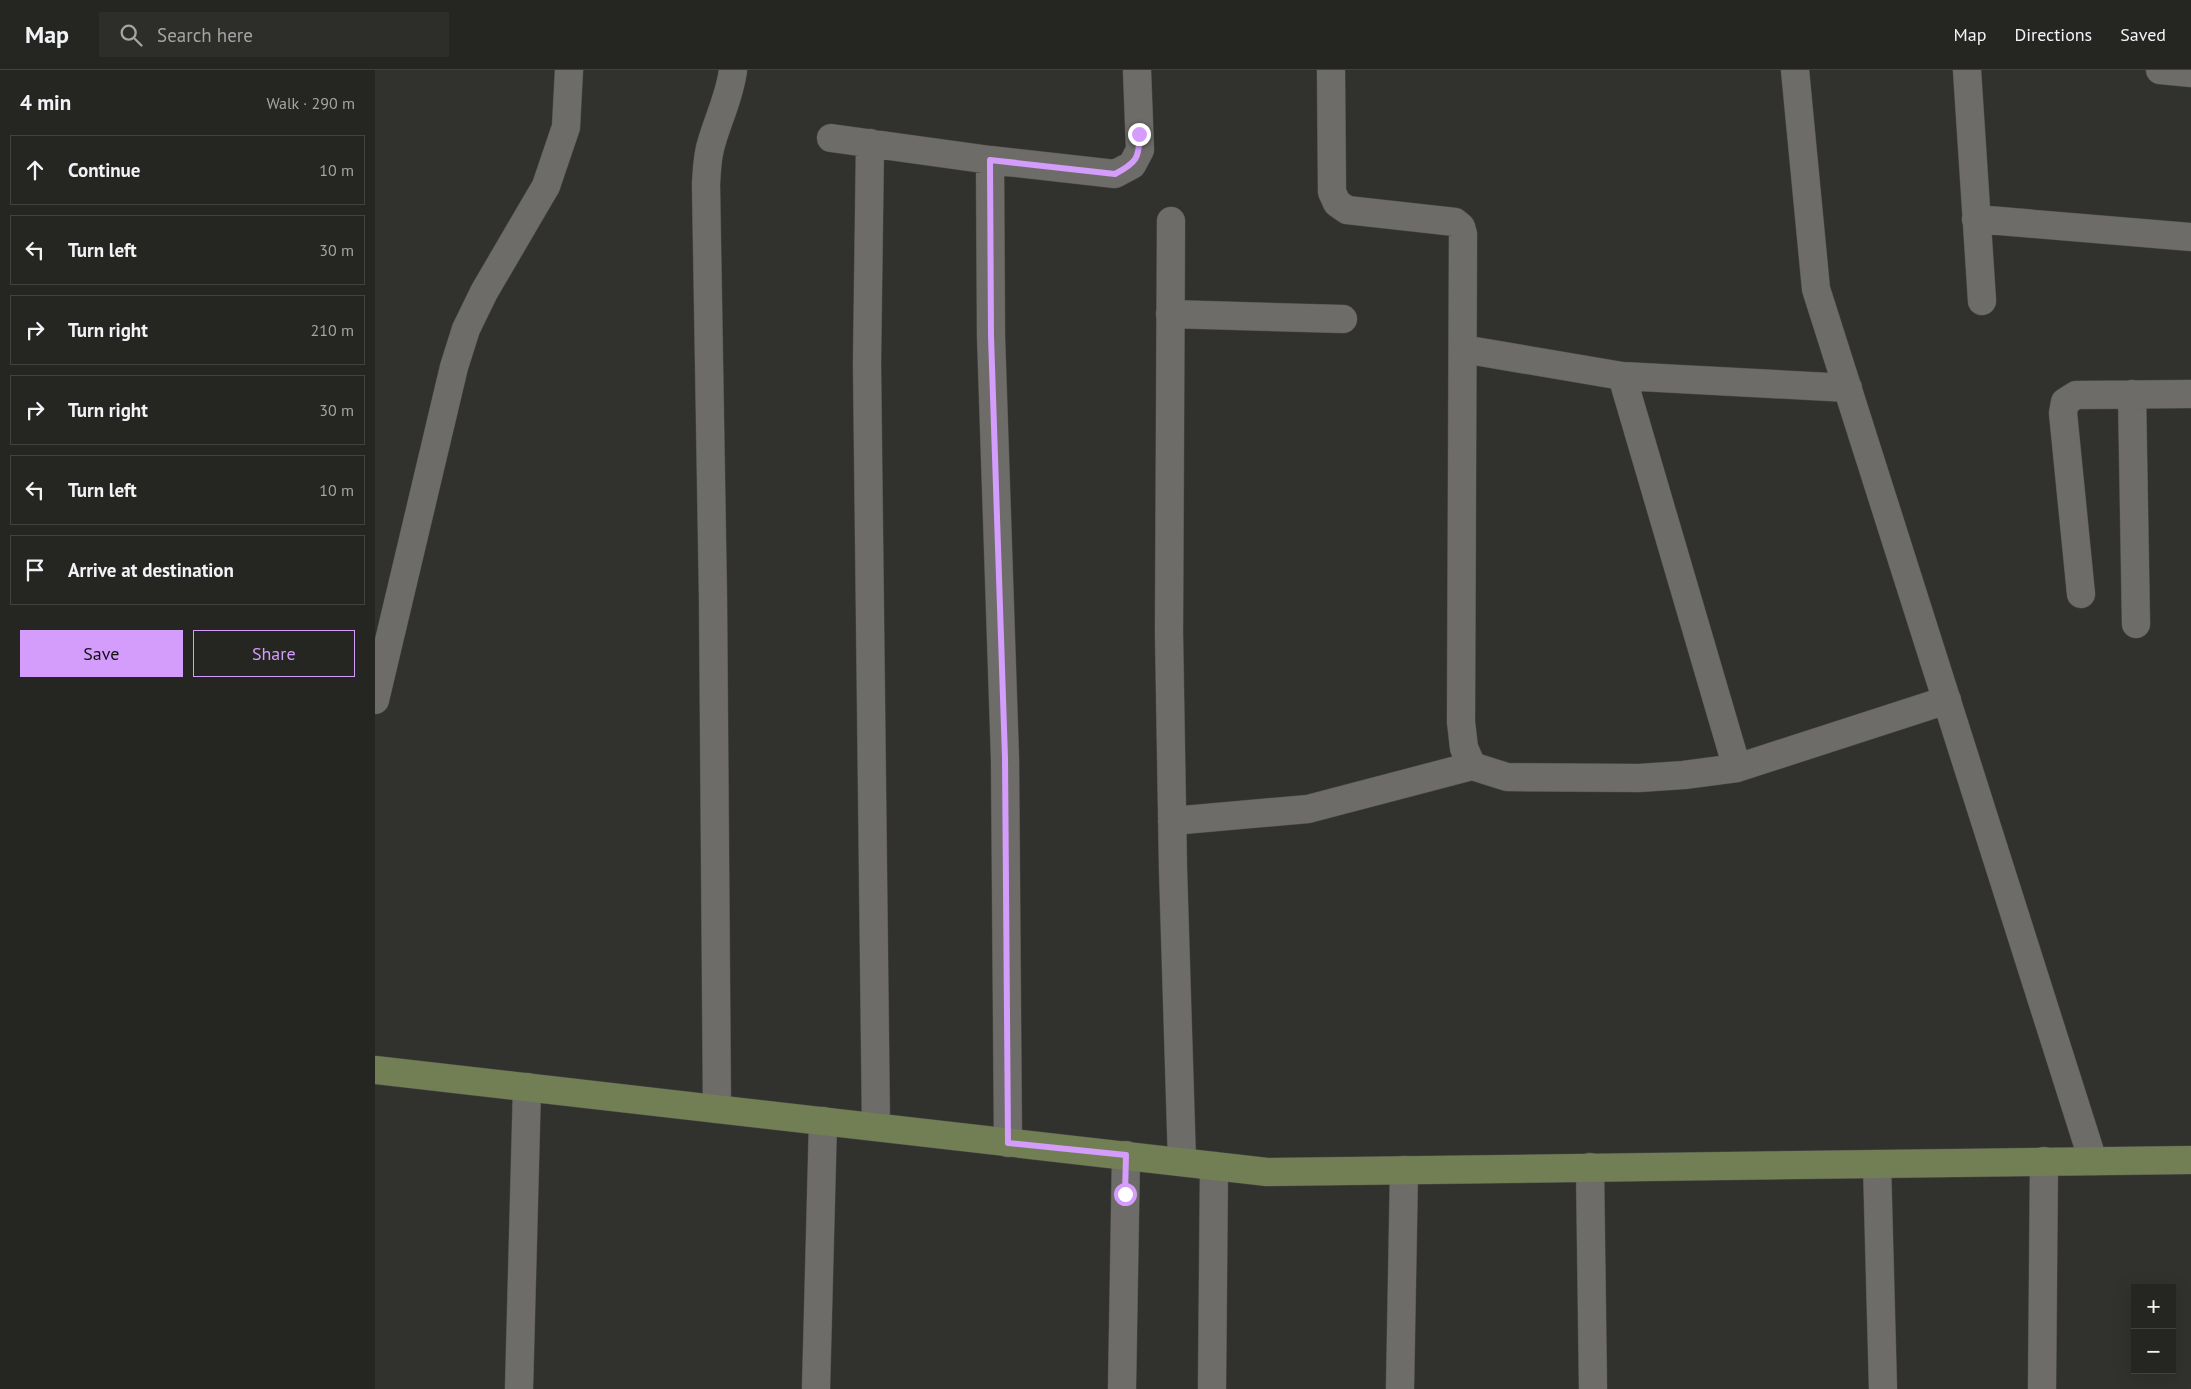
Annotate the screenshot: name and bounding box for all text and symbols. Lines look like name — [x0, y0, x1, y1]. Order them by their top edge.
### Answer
search box — [99, 12, 449, 57]
text: Map — [25, 19, 69, 50]
icon: search — [117, 21, 145, 49]
text: Search here — [157, 23, 253, 47]
text: Map — [1954, 23, 1986, 46]
text: Directions — [2014, 23, 2092, 46]
text: Saved — [2120, 23, 2166, 46]
text: 4 min — [20, 89, 71, 116]
text: Walk · 290 m — [266, 93, 355, 113]
route end — [1128, 123, 1151, 146]
icon: ahead — [21, 156, 49, 184]
text: Continue — [68, 158, 140, 182]
text: 10 m — [319, 160, 354, 180]
icon: left — [21, 236, 49, 264]
text: Turn left — [68, 238, 137, 262]
text: 30 m — [319, 240, 354, 260]
icon: right — [21, 316, 49, 344]
text: Turn right — [68, 318, 148, 342]
text: 210 m — [311, 320, 354, 340]
icon: right — [21, 396, 49, 424]
text: Turn right — [68, 398, 148, 422]
text: 30 m — [319, 400, 354, 420]
icon: left — [21, 476, 49, 504]
text: Turn left — [68, 478, 137, 502]
text: 10 m — [319, 480, 354, 500]
icon: arrive — [21, 556, 49, 584]
text: Arrive at destination — [68, 558, 234, 582]
button: Save — [20, 630, 183, 677]
button: Share — [193, 630, 355, 677]
route start — [1114, 1183, 1137, 1206]
map controls — [2131, 1284, 2176, 1374]
button: + — [2131, 1284, 2176, 1329]
button: − — [2131, 1329, 2176, 1374]

